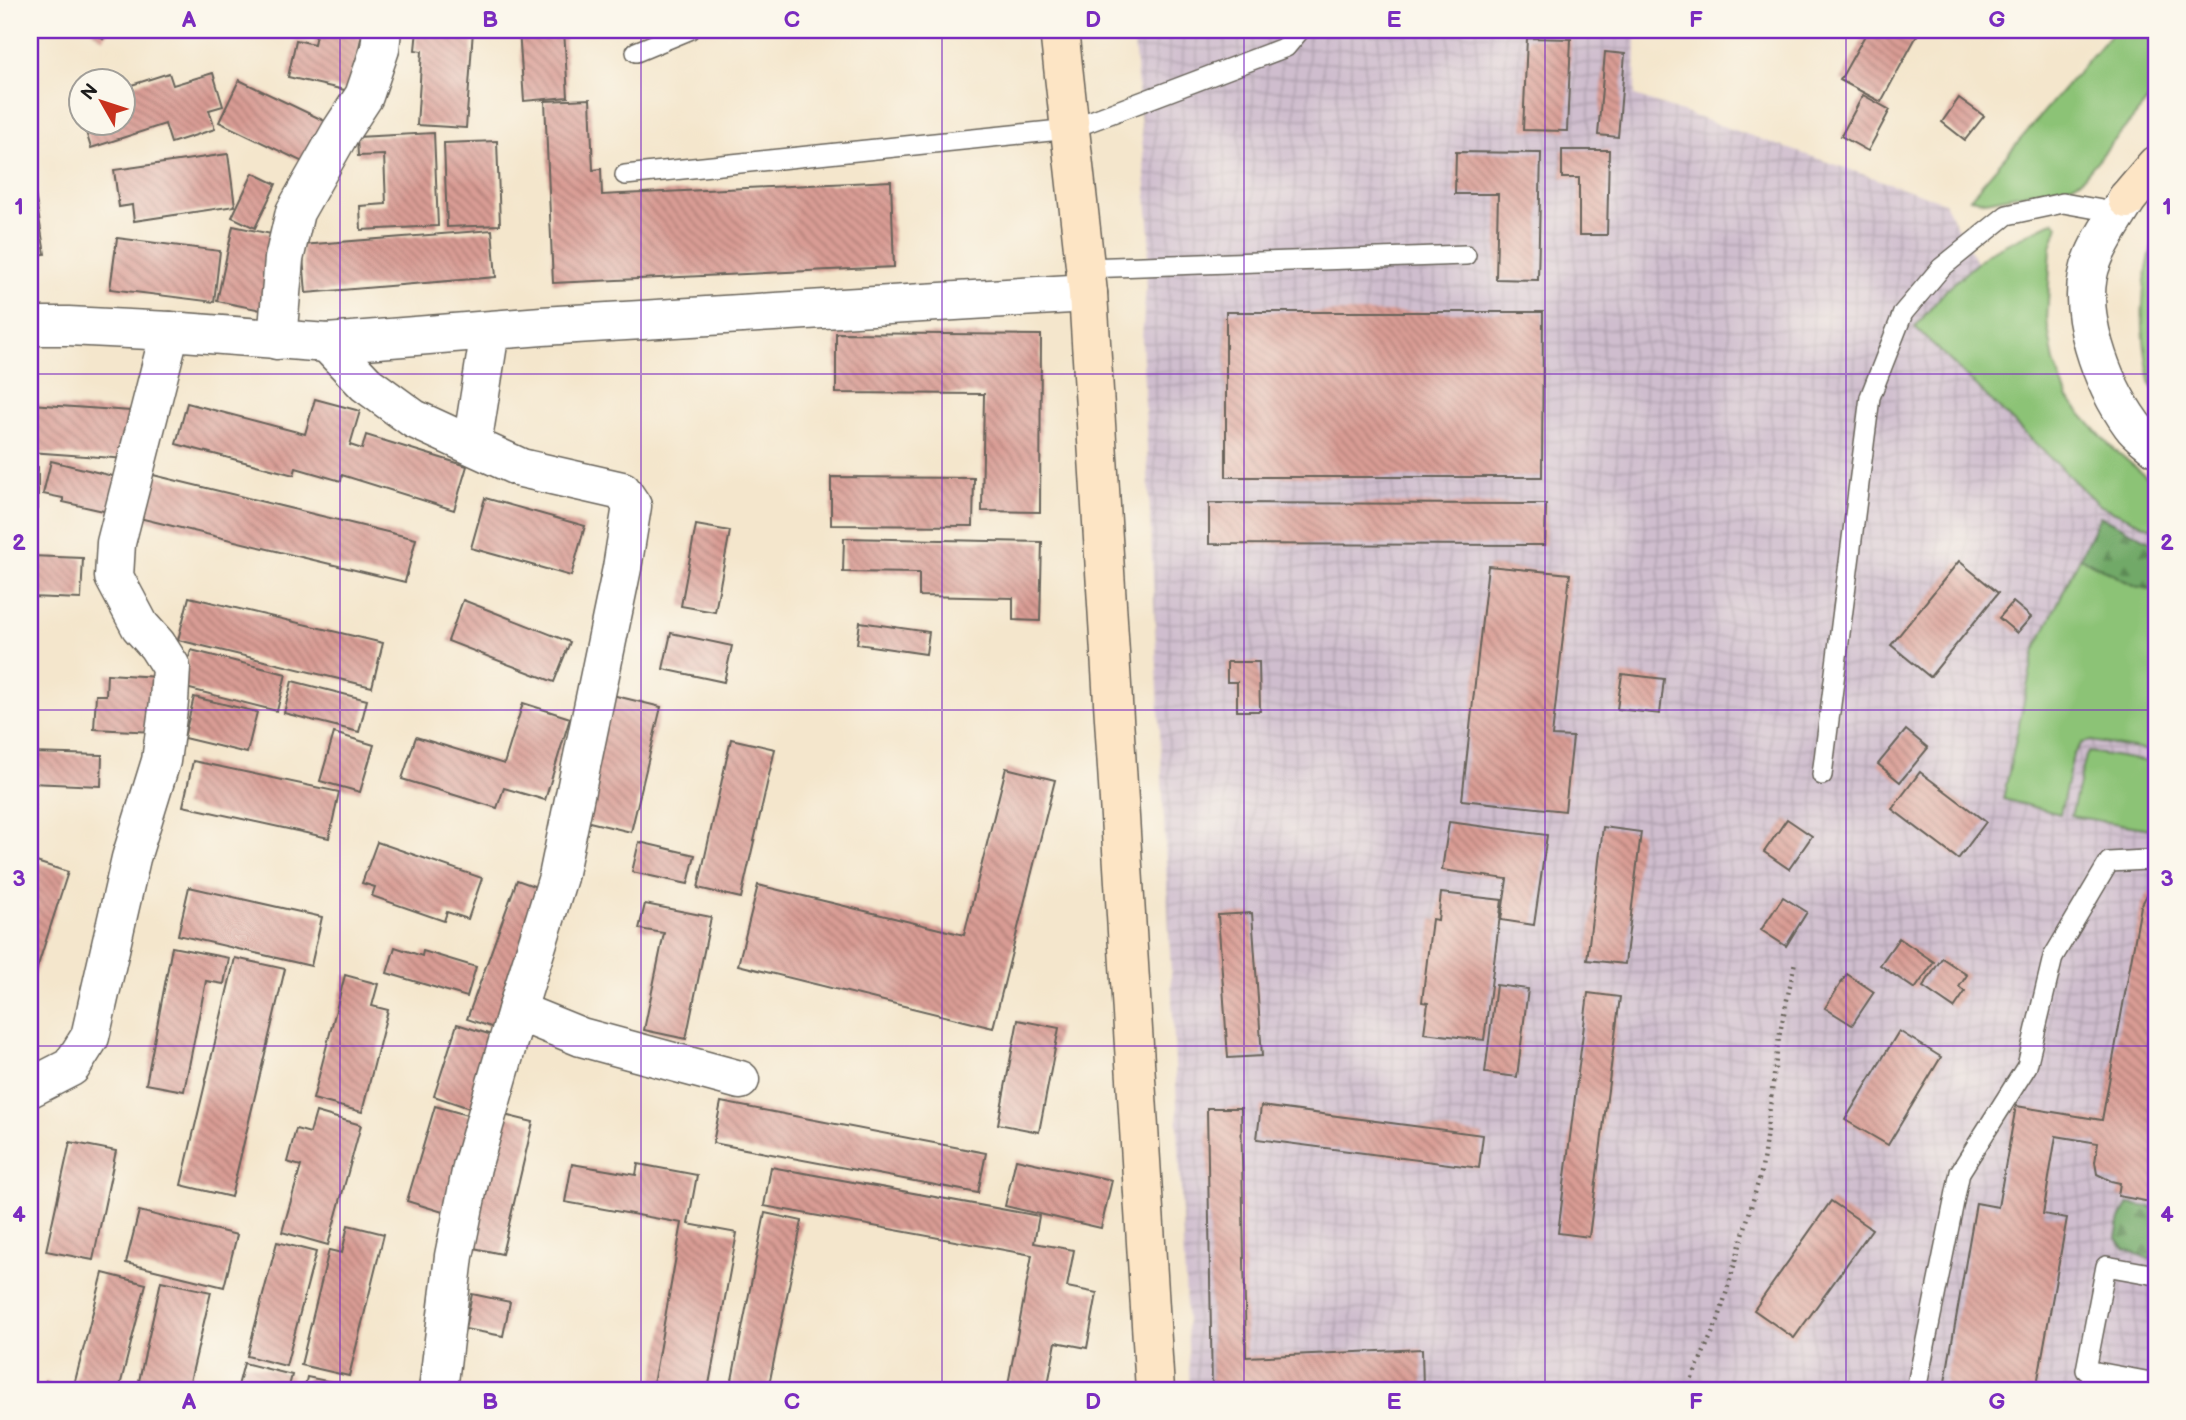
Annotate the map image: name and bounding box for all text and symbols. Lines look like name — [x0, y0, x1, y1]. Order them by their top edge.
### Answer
text: A — [181, 6, 197, 34]
text: B — [482, 6, 498, 34]
text: C — [784, 6, 800, 34]
text: D — [1085, 6, 1101, 34]
text: E — [1387, 6, 1402, 34]
text: F — [1689, 6, 1703, 34]
text: G — [1989, 6, 2006, 34]
north arrow — [66, 66, 136, 136]
text: N — [77, 79, 103, 105]
text: 1 — [14, 193, 24, 221]
text: 1 — [2162, 193, 2172, 221]
text: 2 — [12, 529, 26, 557]
text: 2 — [2160, 529, 2174, 557]
text: 3 — [12, 865, 26, 893]
text: 3 — [2160, 865, 2174, 893]
text: 4 — [12, 1201, 26, 1229]
text: 4 — [2160, 1201, 2174, 1229]
text: A — [181, 1388, 197, 1416]
text: B — [482, 1388, 498, 1416]
text: C — [784, 1388, 800, 1416]
text: D — [1085, 1388, 1101, 1416]
text: E — [1387, 1388, 1402, 1416]
text: F — [1689, 1388, 1703, 1416]
text: G — [1989, 1388, 2006, 1416]

